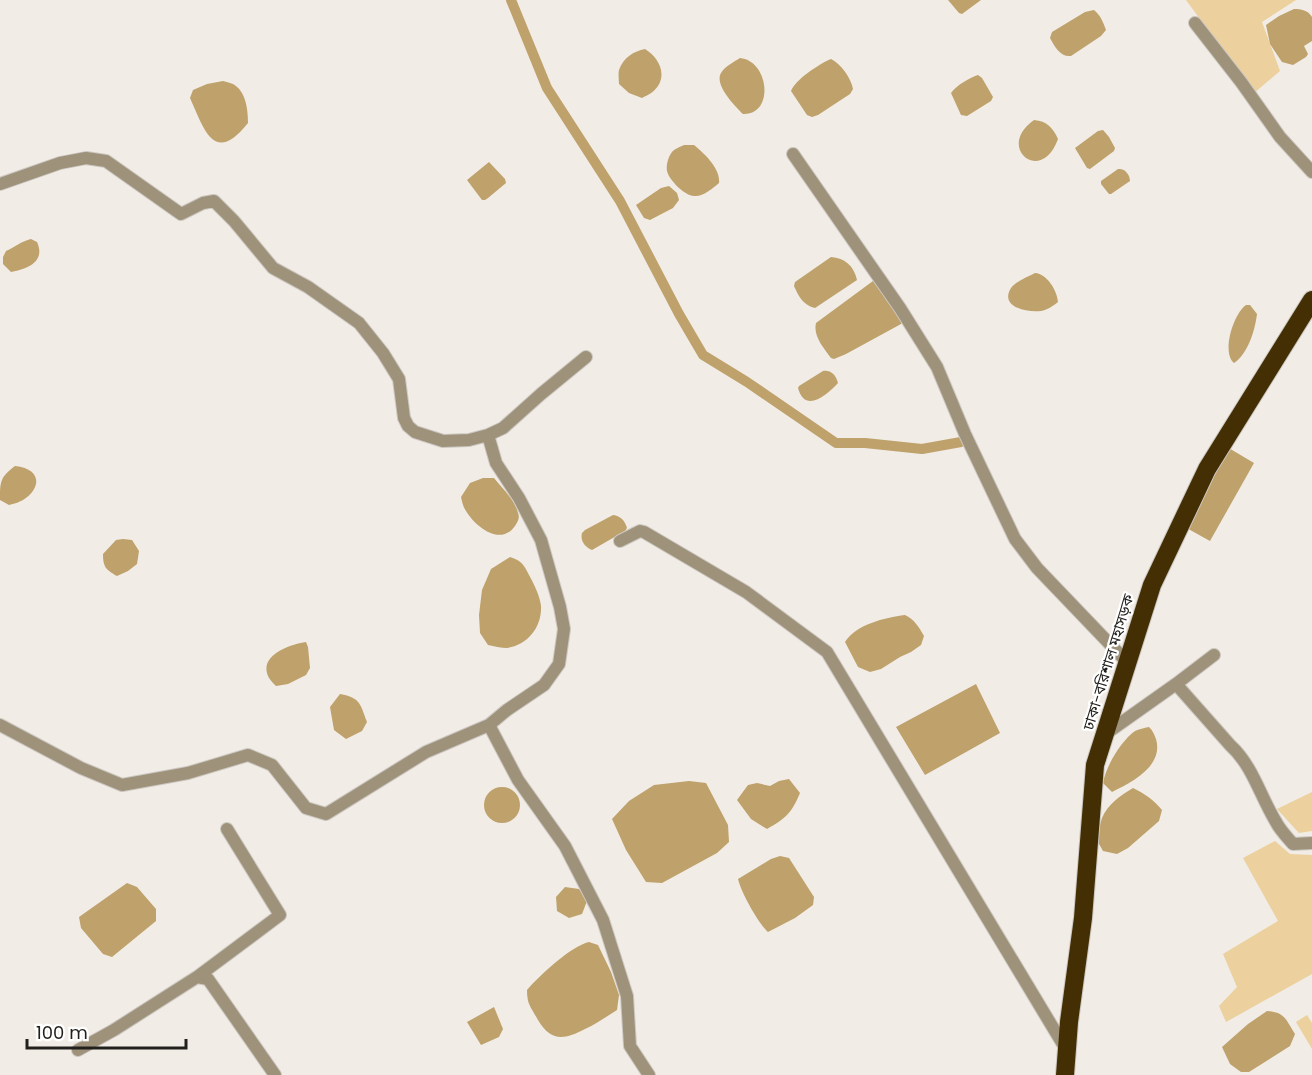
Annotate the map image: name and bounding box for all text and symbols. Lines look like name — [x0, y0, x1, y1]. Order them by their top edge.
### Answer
street label: ঢাকা-বরিশাল মহাসড়ক — [1077, 591, 1139, 733]
scale bar — [27, 1012, 186, 1050]
text: 100 m — [36, 1020, 88, 1045]

